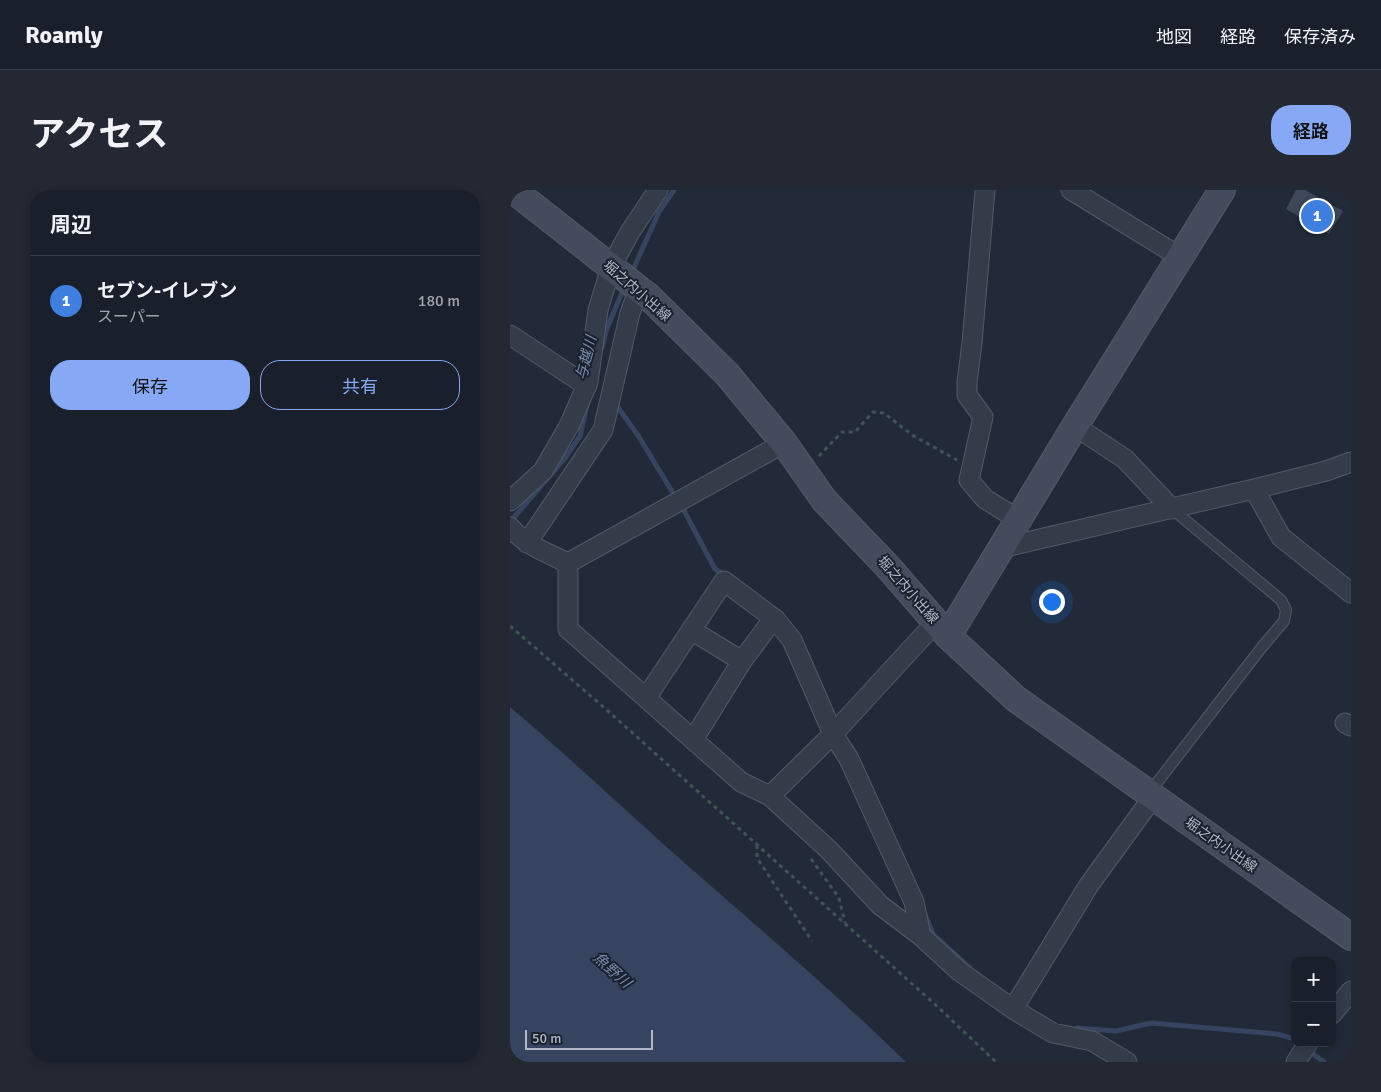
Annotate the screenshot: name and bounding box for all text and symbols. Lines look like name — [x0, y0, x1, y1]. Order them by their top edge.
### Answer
text: Roamly — [25, 20, 103, 50]
text: 地図 — [1156, 26, 1192, 48]
text: 経路 — [1220, 26, 1256, 48]
text: 保存済み — [1284, 26, 1356, 48]
button: 経路 — [1271, 105, 1351, 155]
text: アクセス — [30, 113, 168, 156]
pin: 1 — [1301, 197, 1333, 235]
text: 周辺 — [50, 212, 92, 238]
street label: 堀之内小出線 — [600, 257, 674, 325]
text: セブン-イレブン — [97, 279, 237, 303]
text: 1 — [62, 291, 70, 311]
text: 180 m — [418, 291, 460, 311]
text: スーパー — [97, 307, 161, 327]
water label: 与越川 — [572, 332, 601, 382]
button: 保存 — [50, 360, 250, 410]
button: 共有 — [260, 360, 460, 410]
street label: 堀之内小出線 — [874, 553, 942, 627]
your location — [1039, 589, 1065, 615]
street label: 堀之内小出線 — [1182, 814, 1260, 876]
water label: 魚野川 — [589, 948, 636, 993]
map controls — [1291, 957, 1336, 1047]
button: + — [1291, 957, 1336, 1002]
button: − — [1291, 1002, 1336, 1047]
scale bar — [525, 1027, 652, 1050]
text: 50 m — [532, 1030, 561, 1047]

